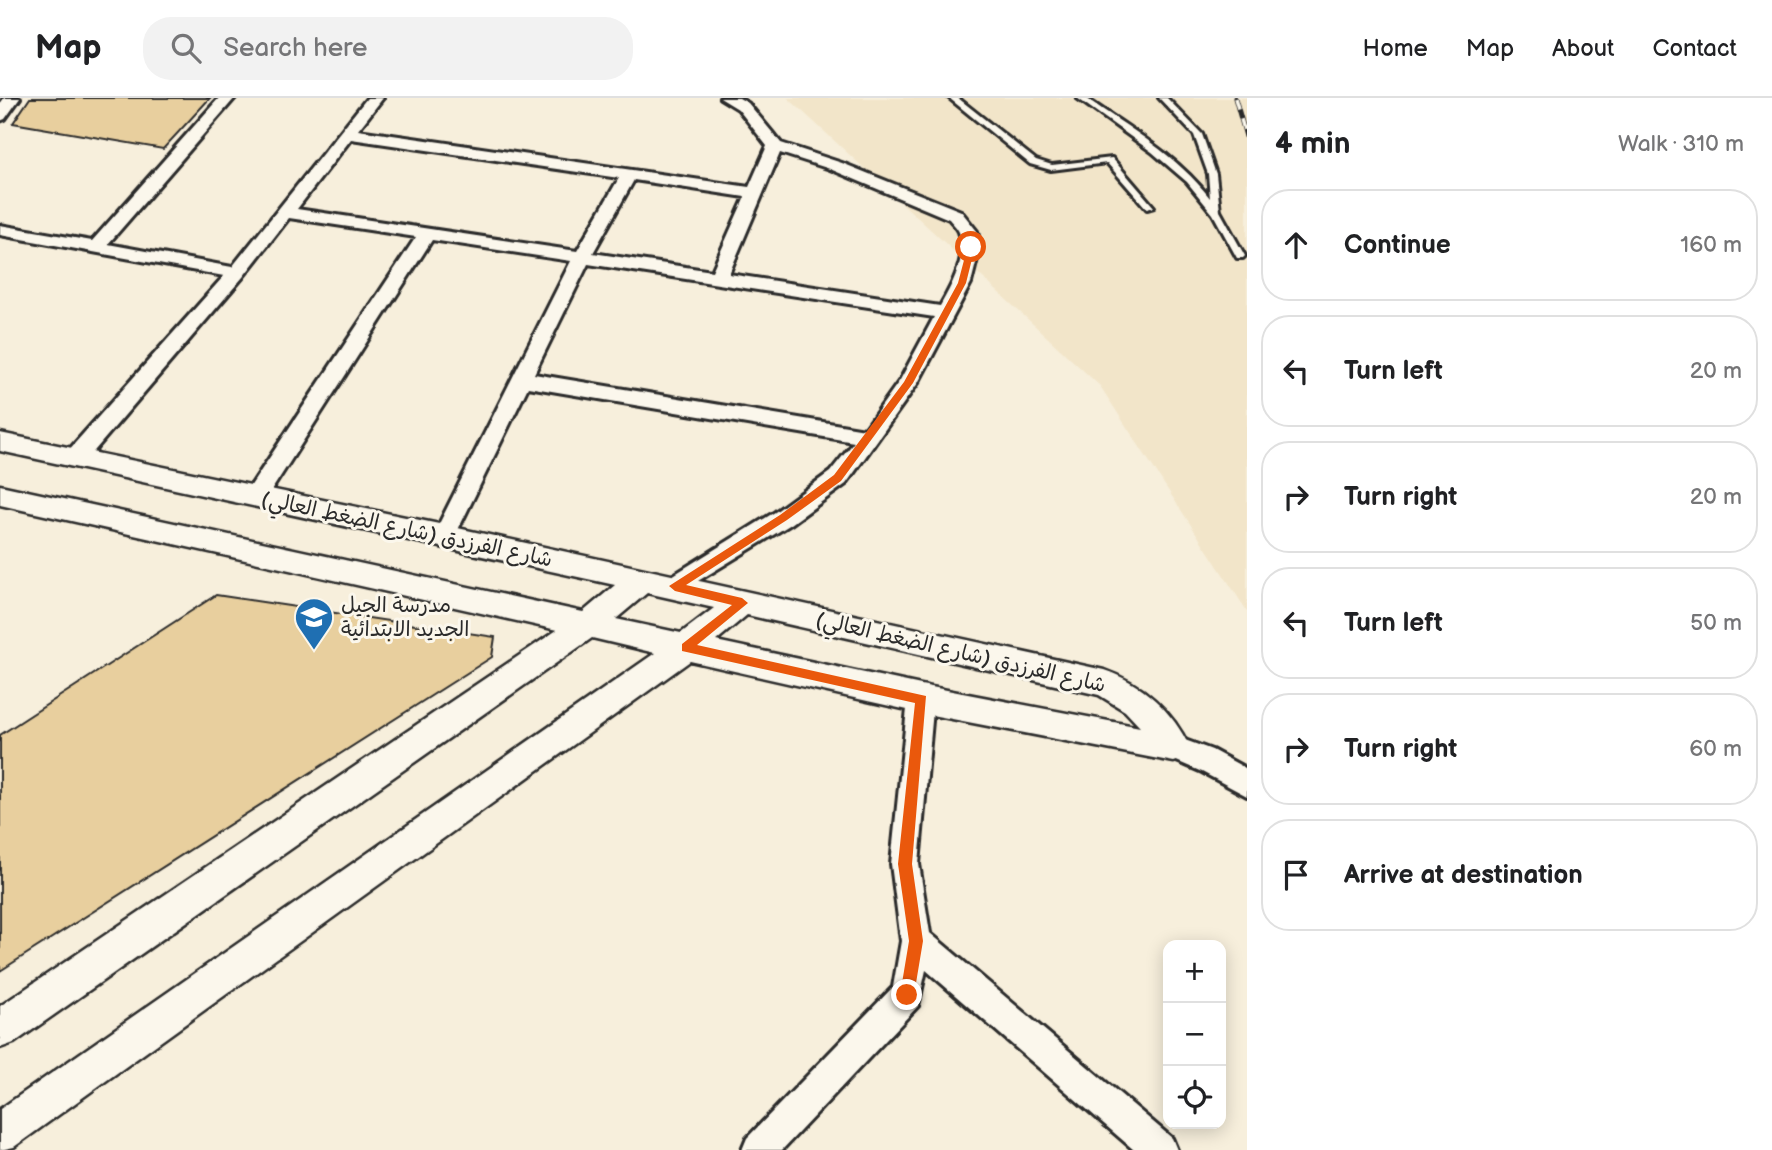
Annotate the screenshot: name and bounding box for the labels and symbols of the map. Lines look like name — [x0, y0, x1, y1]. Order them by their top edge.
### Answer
route start — [955, 231, 986, 262]
street label: شارع الفرزدق (شارع الضغط العالي) — [258, 486, 555, 578]
place label: مدرسة الجيل الجديد الابتدائية — [341, 593, 469, 642]
school or university icon: مدرسة الجيل الجديد الابتدائية — [293, 596, 335, 651]
street label: شارع الفرزدق (شارع الضغط العالي) — [812, 607, 1108, 704]
route end — [891, 979, 922, 1010]

